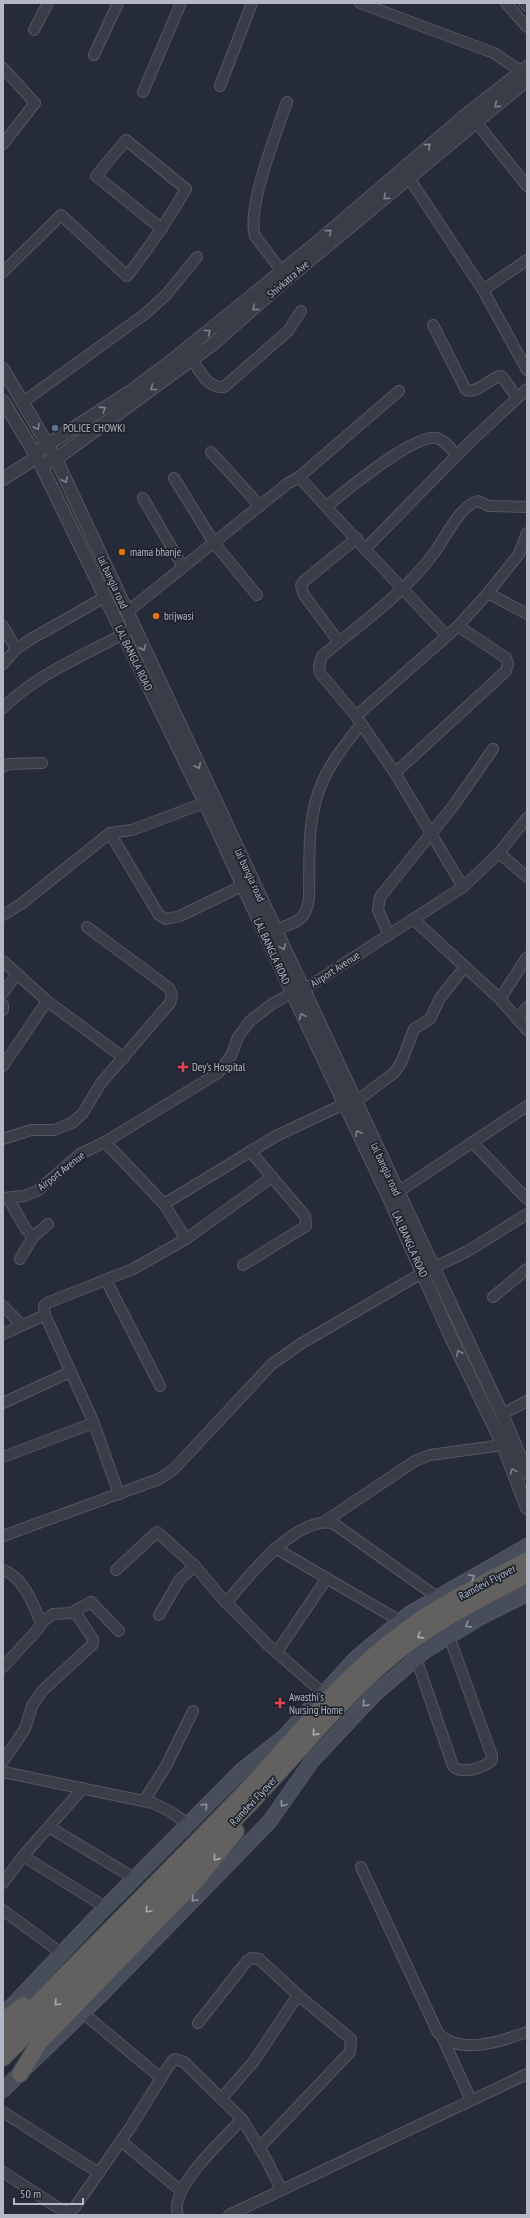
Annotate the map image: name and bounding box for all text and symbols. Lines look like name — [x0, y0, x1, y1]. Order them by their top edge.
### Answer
one-way arrow — [494, 100, 502, 107]
one-way arrow — [423, 144, 430, 151]
one-way arrow — [383, 192, 391, 199]
one-way arrow — [325, 229, 332, 236]
street label: Shivkatra Ave — [264, 257, 312, 301]
one-way arrow — [252, 303, 259, 310]
one-way arrow — [203, 330, 210, 337]
one-way arrow — [150, 383, 157, 390]
one-way arrow — [99, 406, 106, 414]
place label: POLICE CHOWKI — [63, 421, 125, 435]
one-way arrow — [33, 423, 40, 430]
marker: POLICE CHOWKI — [50, 423, 60, 433]
one-way arrow — [60, 475, 68, 483]
place label: mama bhanje — [130, 545, 182, 559]
marker: mama bhanje — [117, 547, 127, 557]
street label: lal bangla road — [95, 553, 131, 611]
place label: brijwasi — [164, 609, 194, 623]
marker: brijwasi — [151, 611, 161, 621]
street label: LAL BANGLA ROAD — [112, 623, 156, 693]
one-way arrow — [139, 645, 147, 652]
one-way arrow — [193, 762, 201, 770]
street label: lal bangla road — [232, 846, 268, 904]
street label: LAL BANGLA ROAD — [251, 916, 294, 987]
one-way arrow — [278, 943, 286, 951]
street label: Airport Avenue — [308, 948, 363, 990]
one-way arrow — [299, 1012, 307, 1020]
place label: Dey's Hospital — [192, 1060, 246, 1074]
marker: Dey's Hospital — [177, 1061, 189, 1073]
one-way arrow — [355, 1130, 363, 1137]
street label: lal bangla road — [368, 1140, 404, 1198]
street label: Airport Avenue — [35, 1148, 88, 1194]
street label: LAL BANGLA ROAD — [389, 1208, 431, 1280]
one-way arrow — [456, 1350, 464, 1357]
one-way arrow — [510, 1468, 518, 1475]
street label: Ramdevi Flyover — [456, 1561, 518, 1603]
one-way arrow — [468, 1574, 475, 1582]
one-way arrow — [465, 1620, 472, 1628]
one-way arrow — [417, 1631, 424, 1638]
place label: Awasthi's Nursing Home — [289, 1690, 344, 1717]
marker: Awasthi's Nursing Home — [274, 1697, 286, 1709]
one-way arrow — [363, 1699, 370, 1707]
one-way arrow — [313, 1729, 320, 1736]
street label: Ramdevi Flyover — [227, 1773, 279, 1829]
one-way arrow — [280, 1800, 288, 1807]
one-way arrow — [201, 1803, 208, 1811]
one-way arrow — [213, 1853, 220, 1860]
one-way arrow — [191, 1894, 199, 1902]
one-way arrow — [145, 1905, 153, 1913]
one-way arrow — [54, 1998, 62, 2006]
scale bar — [14, 2180, 83, 2206]
text: 50 m — [20, 2186, 41, 2201]

